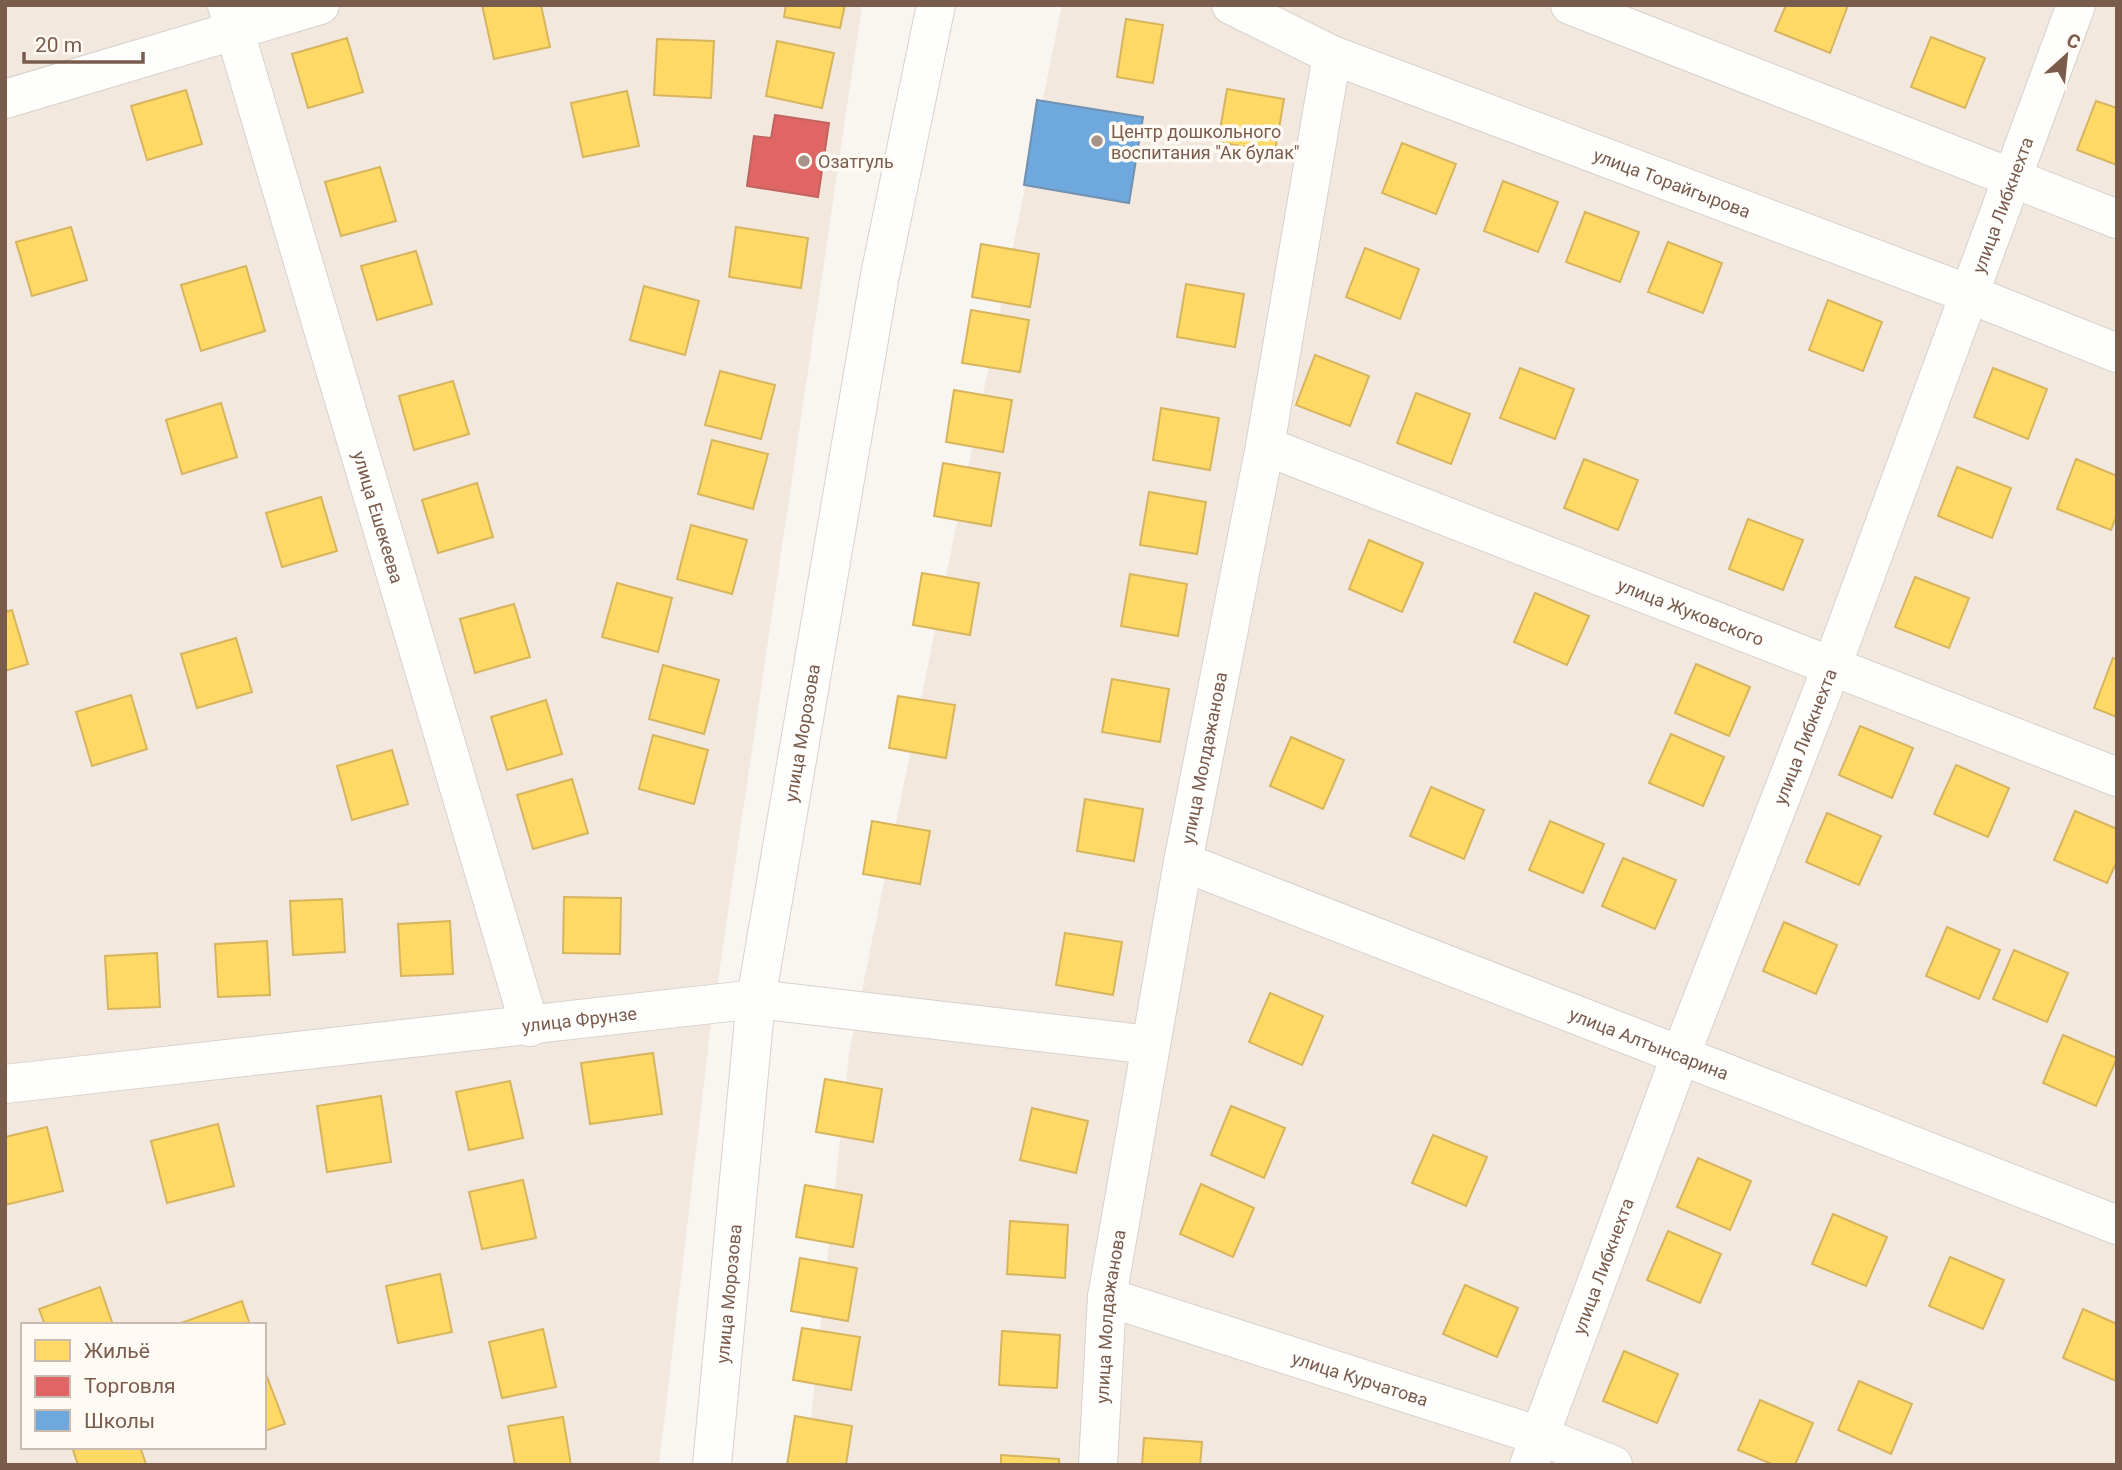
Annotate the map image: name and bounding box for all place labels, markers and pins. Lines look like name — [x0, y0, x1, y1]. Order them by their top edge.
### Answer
place label: Центр дошкольного воспитания "Ак булак" — [1111, 121, 1300, 163]
marker: Центр дошкольного воспитания "Ак булак" — [1089, 133, 1105, 149]
place label: Oзатгуль — [818, 151, 894, 172]
marker: Oзатгуль — [796, 153, 812, 169]

